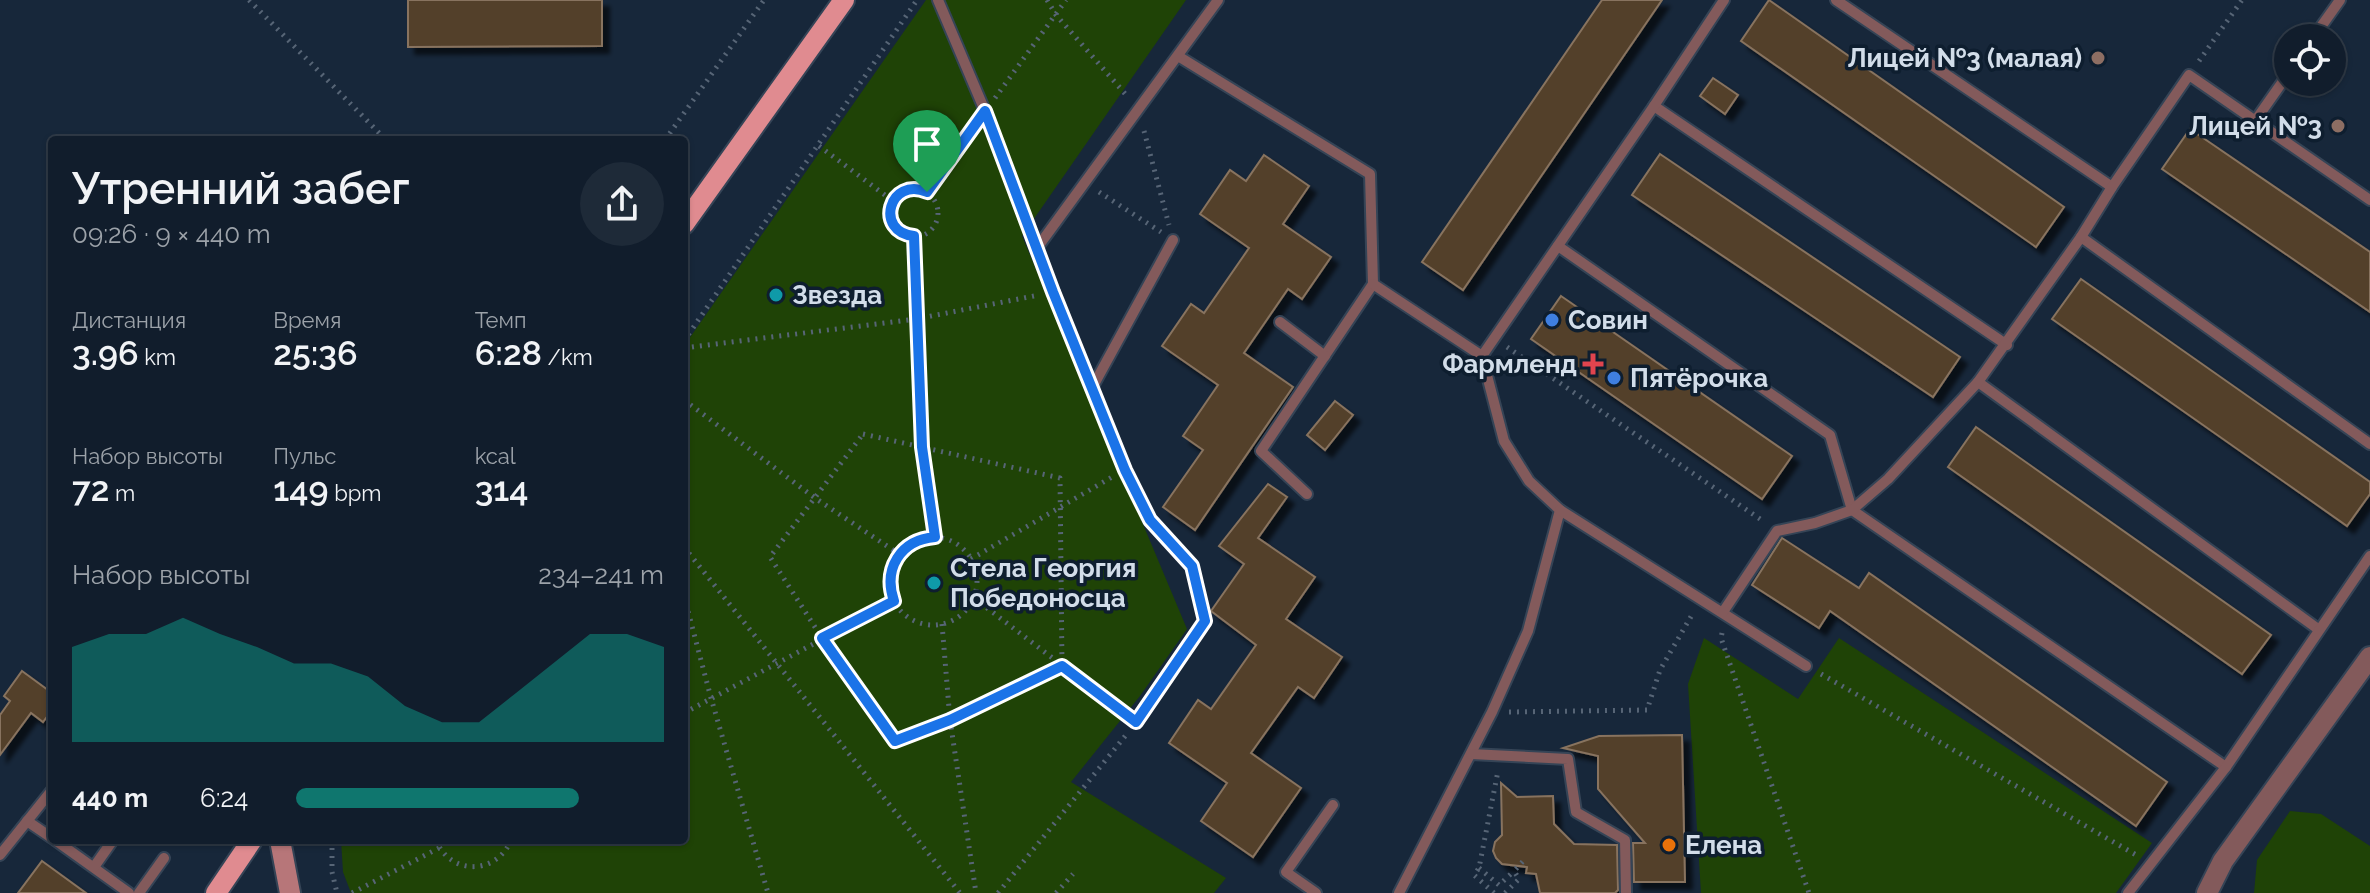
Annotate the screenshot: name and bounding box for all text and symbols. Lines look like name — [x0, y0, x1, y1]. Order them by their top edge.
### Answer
map controls — [2274, 24, 2346, 96]
button: locate — [2274, 24, 2346, 96]
place label: Лицей №3 (малая) — [1847, 43, 2082, 73]
marker: Лицей №3 (малая) — [2089, 49, 2107, 67]
pin — [893, 110, 961, 192]
place label: Лицей №3 — [2189, 111, 2322, 141]
marker: Лицей №3 — [2329, 117, 2347, 135]
icon: arrive — [905, 122, 949, 166]
button: share — [580, 162, 664, 246]
text: Утренний забег — [72, 163, 410, 214]
text: 09:26 · 9 × 440 m — [72, 219, 271, 249]
place label: Звезда — [792, 280, 882, 310]
marker: Звезда — [767, 286, 785, 304]
place label: Совин — [1568, 305, 1648, 335]
text: Дистанция — [72, 307, 186, 333]
text: Время — [273, 307, 341, 333]
text: Темп — [475, 307, 526, 333]
marker: Совин — [1543, 311, 1561, 329]
text: 3.96 — [72, 333, 139, 373]
text: 25:36 — [273, 333, 358, 373]
text: 6:28 — [475, 333, 542, 373]
text: km — [139, 344, 176, 370]
text: /km — [542, 344, 593, 370]
place label: Фармленд — [1442, 349, 1577, 379]
marker: Фармленд — [1584, 355, 1602, 373]
place label: Пятёрочка — [1630, 363, 1768, 393]
marker: Пятёрочка — [1605, 369, 1623, 387]
text: Набор высоты — [72, 443, 223, 469]
text: Пульс — [273, 443, 336, 469]
text: kcal — [475, 443, 516, 469]
text: 72 — [72, 469, 109, 509]
text: 149 — [273, 469, 329, 509]
text: 314 — [475, 469, 529, 509]
text: m — [109, 480, 135, 506]
text: bpm — [329, 480, 382, 506]
place label: Стела Георгия Победоносца — [950, 553, 1136, 613]
text: Набор высоты — [72, 560, 250, 590]
text: 234–241 m — [538, 560, 664, 590]
marker: Стела Георгия Победоносца — [925, 574, 943, 592]
text: 440 m — [72, 783, 148, 813]
text: 6:24 — [200, 783, 248, 813]
place label: Елена — [1685, 830, 1762, 860]
marker: Елена — [1660, 836, 1678, 854]

